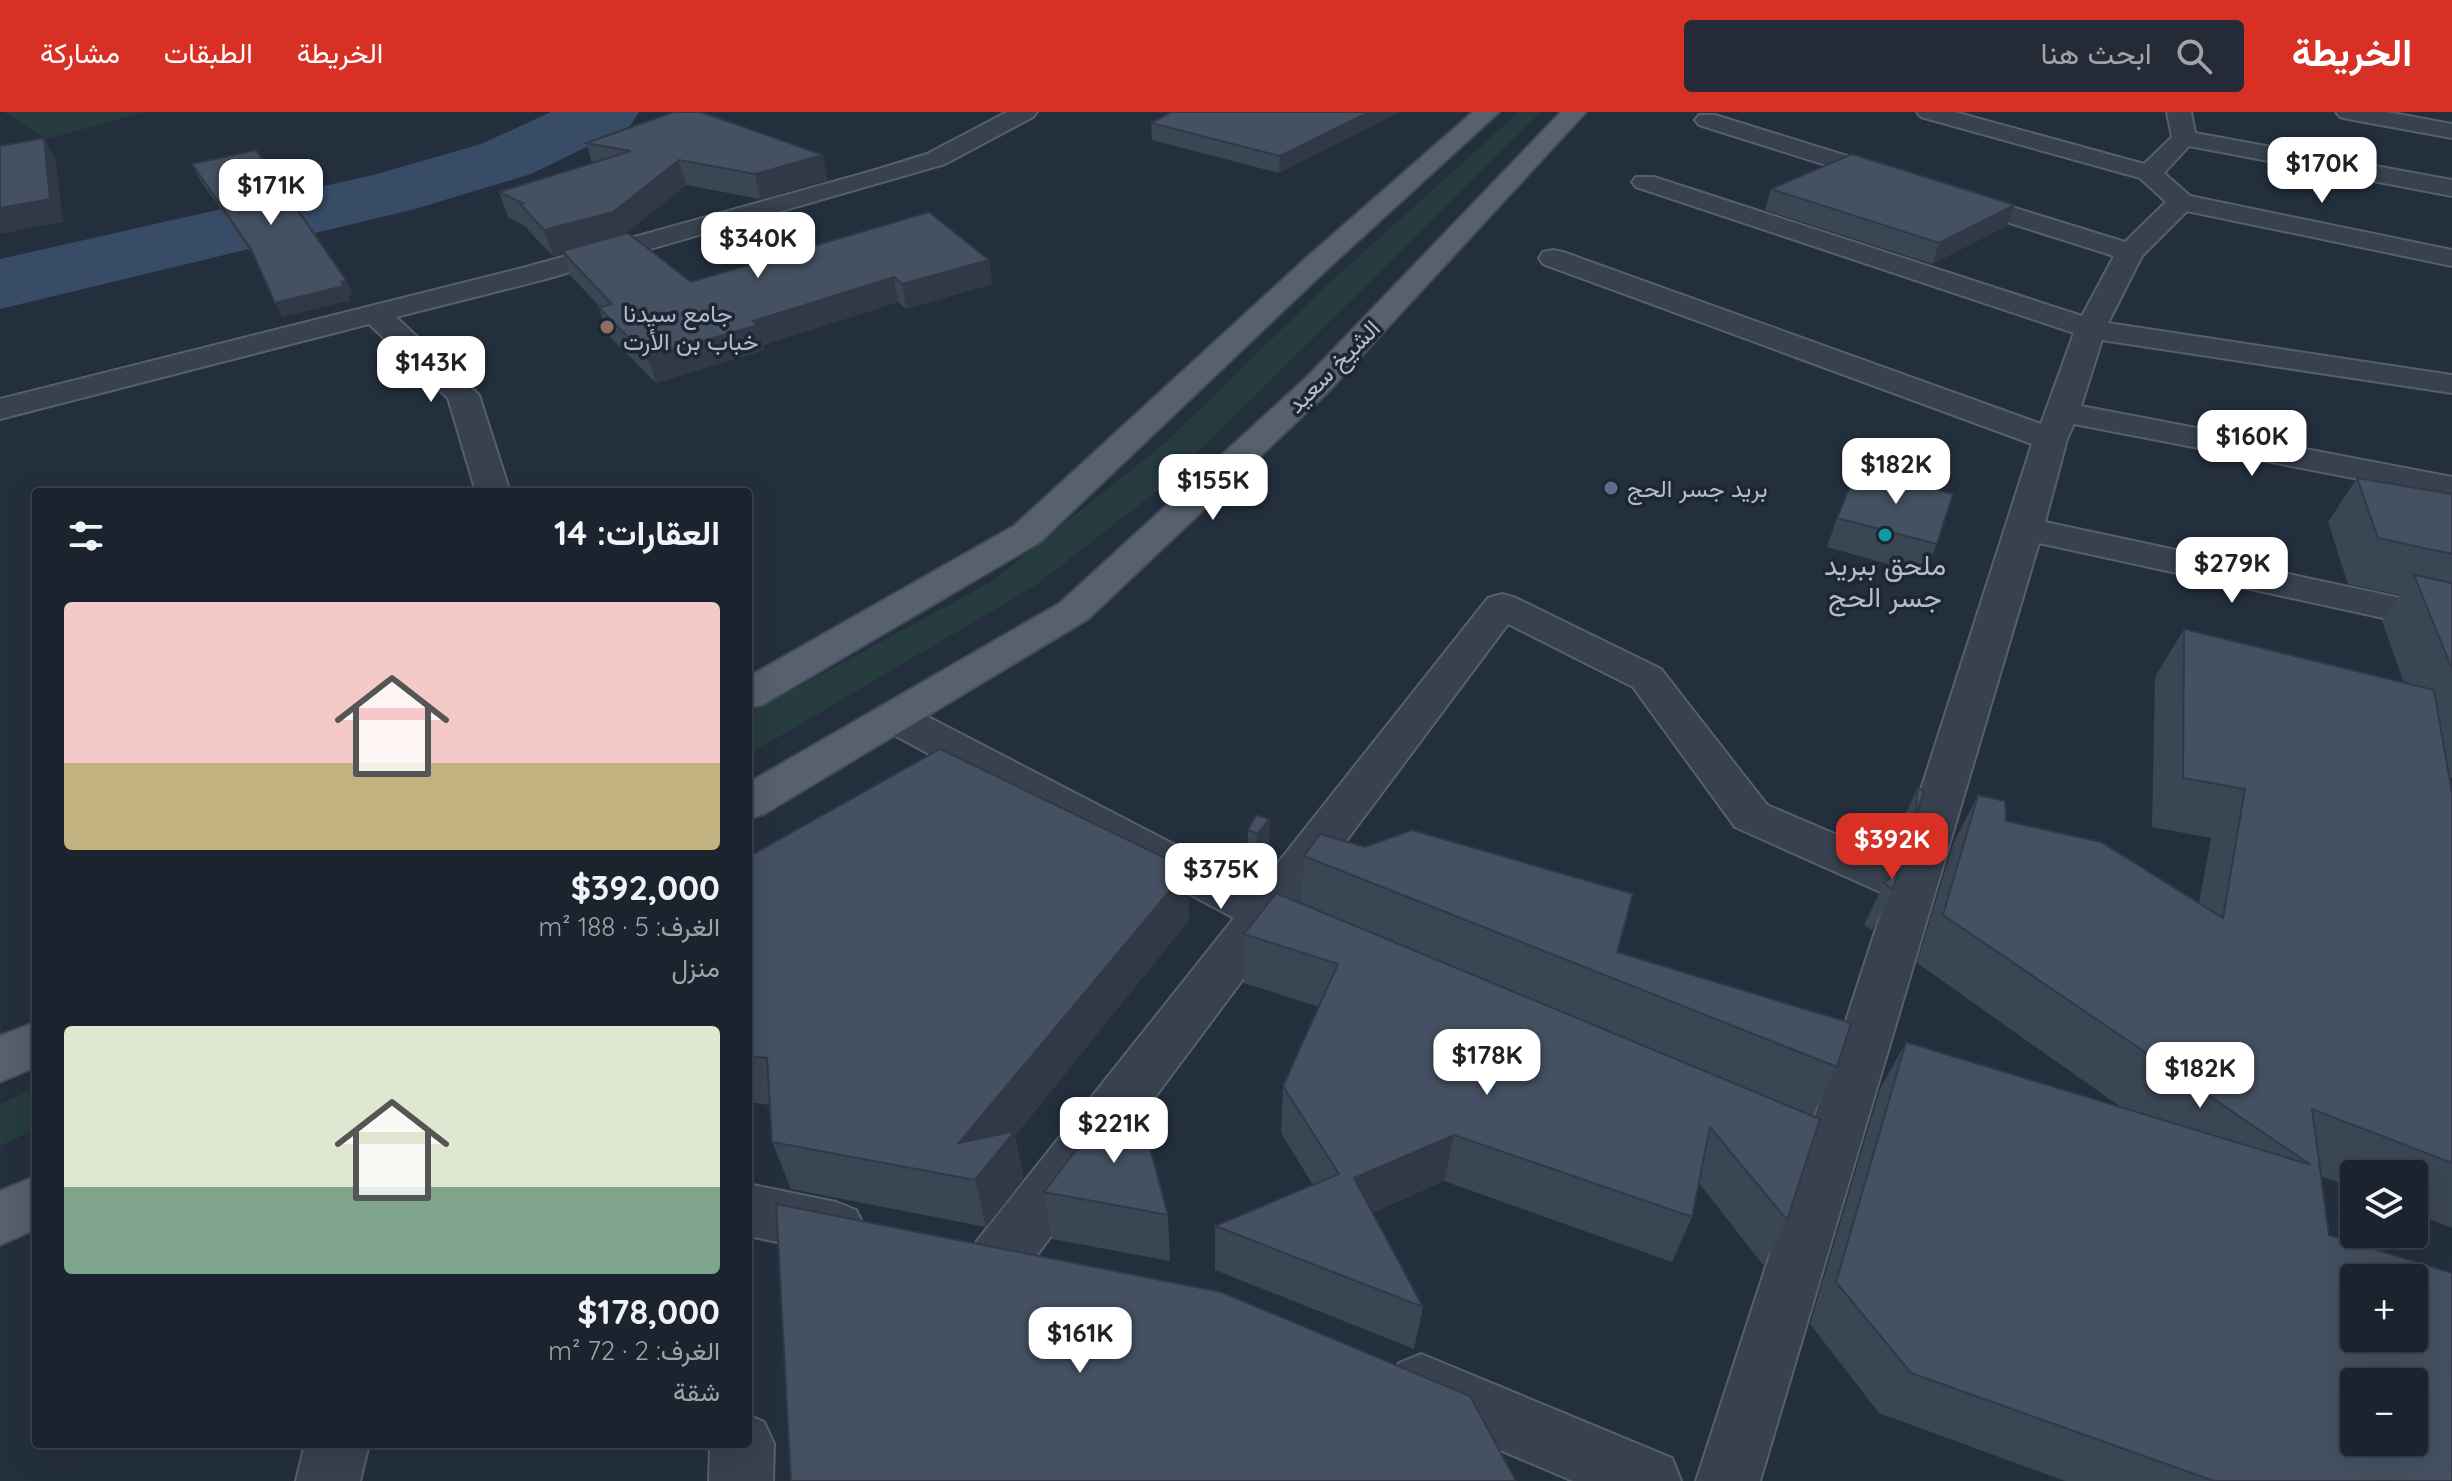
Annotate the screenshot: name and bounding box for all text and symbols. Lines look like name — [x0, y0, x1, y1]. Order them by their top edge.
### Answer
search box — [1684, 20, 2244, 92]
text: الخريطة — [2292, 28, 2412, 76]
text: ابحث هنا — [2041, 34, 2152, 72]
icon: search — [2172, 34, 2216, 78]
text: مشاركة — [40, 35, 120, 70]
text: الطبقات — [164, 35, 253, 70]
text: الخريطة — [297, 35, 383, 70]
pin: $170K — [2266, 137, 2378, 205]
text: $170K — [2286, 146, 2358, 179]
pin: $171K — [215, 159, 327, 227]
text: $171K — [237, 168, 305, 201]
pin: $340K — [702, 212, 814, 280]
text: $340K — [719, 221, 797, 254]
place label: جامع سيدنا خباب بن الأرت — [623, 298, 759, 357]
street label: الشيخ سعيد — [1280, 313, 1388, 421]
marker: جامع سيدنا خباب بن الأرت — [598, 318, 616, 336]
pin: $143K — [375, 336, 487, 404]
text: $143K — [395, 345, 467, 378]
pin: $160K — [2196, 410, 2308, 478]
text: $160K — [2215, 419, 2289, 452]
pin: $182K — [1840, 438, 1952, 506]
text: $182K — [1860, 447, 1932, 480]
pin: $155K — [1157, 454, 1269, 522]
text: $155K — [1177, 463, 1249, 496]
place label: بريد جسر الحج — [1627, 473, 1768, 506]
marker: بريد جسر الحج — [1602, 479, 1620, 497]
text: العقارات: 14 — [554, 511, 720, 554]
icon: filters — [64, 514, 108, 558]
marker: ملحق ببريد جسر الحج — [1876, 526, 1894, 544]
pin: $279K — [2176, 537, 2288, 605]
text: $279K — [2194, 546, 2270, 579]
place label: ملحق ببريد جسر الحج — [1824, 547, 1946, 617]
icon: home — [320, 654, 464, 798]
pin: $392K — [1836, 813, 1948, 881]
text: $392K — [1854, 822, 1930, 855]
pin: $375K — [1165, 843, 1277, 911]
text: $375K — [1183, 852, 1259, 885]
text: $392,000 — [571, 866, 720, 909]
text: الغرف: 5 · 188 m² — [539, 910, 720, 943]
text: منزل — [671, 951, 720, 984]
pin: $178K — [1431, 1029, 1543, 1097]
text: $178K — [1451, 1038, 1523, 1071]
pin: $182K — [2144, 1042, 2256, 1110]
text: $182K — [2164, 1051, 2236, 1084]
icon: home — [320, 1078, 464, 1222]
pin: $221K — [1058, 1097, 1170, 1165]
text: $221K — [1078, 1106, 1150, 1139]
map controls — [2340, 1160, 2428, 1456]
button: layers — [2340, 1160, 2428, 1248]
button: + — [2340, 1264, 2428, 1352]
text: $178,000 — [577, 1290, 720, 1333]
pin: $161K — [1024, 1307, 1136, 1375]
text: $161K — [1047, 1316, 1113, 1349]
text: الغرف: 2 · 72 m² — [548, 1334, 720, 1367]
button: − — [2340, 1368, 2428, 1456]
text: شقة — [673, 1375, 720, 1408]

